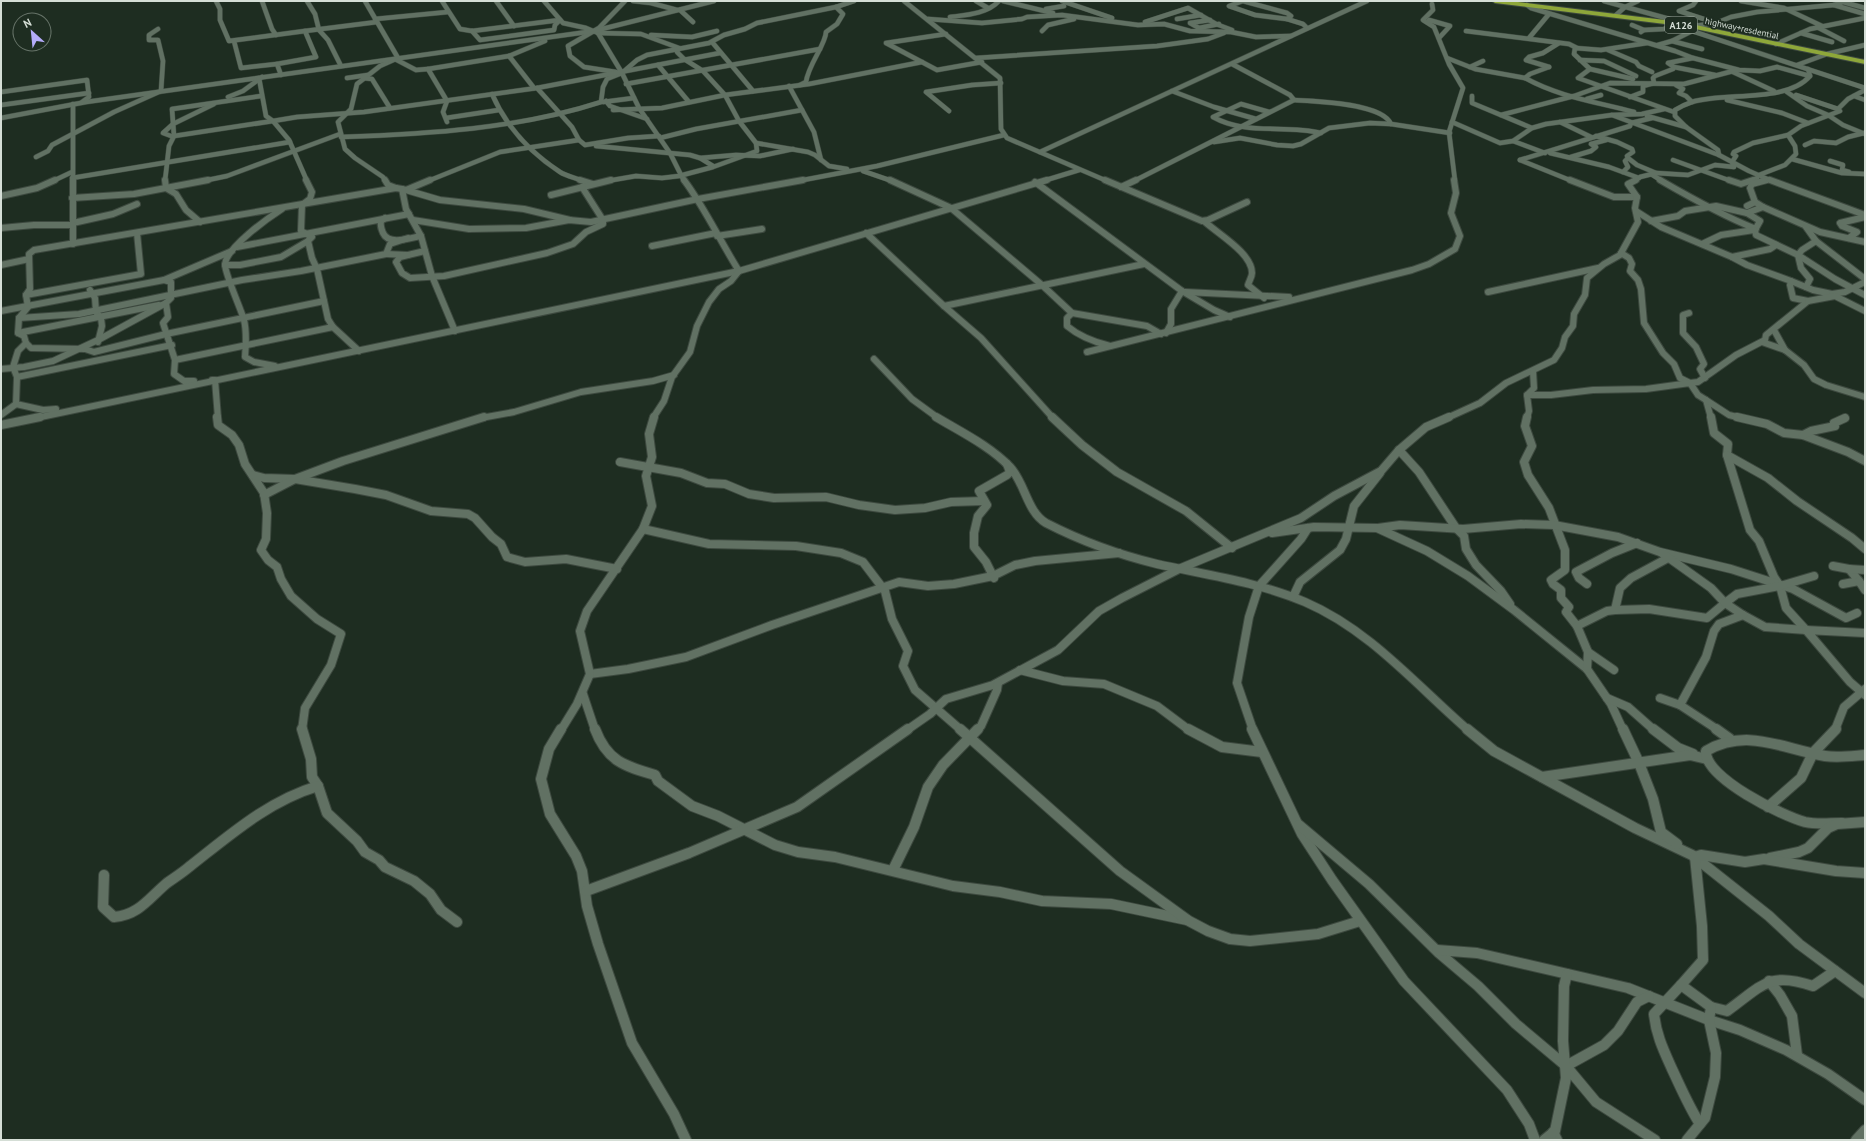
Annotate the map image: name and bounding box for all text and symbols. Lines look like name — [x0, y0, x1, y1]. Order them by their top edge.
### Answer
north arrow — [12, 12, 52, 52]
text: N — [21, 15, 34, 31]
street label: highway+resdential — [1704, 15, 1780, 41]
road number: A126 — [1665, 17, 1697, 33]

